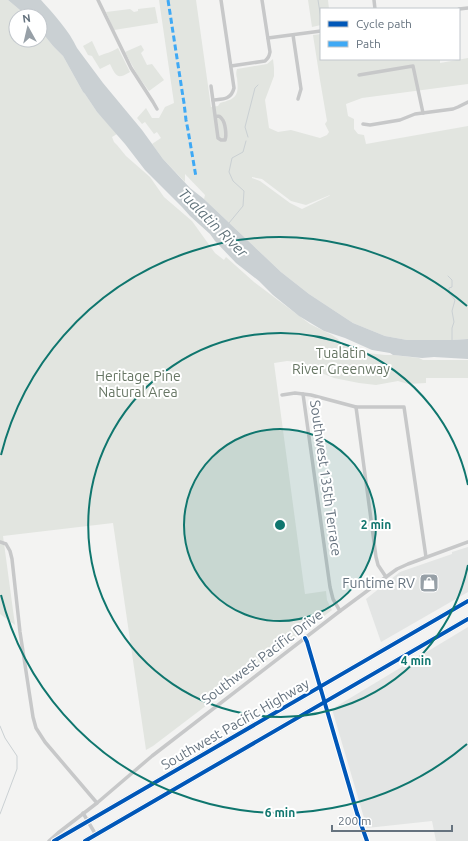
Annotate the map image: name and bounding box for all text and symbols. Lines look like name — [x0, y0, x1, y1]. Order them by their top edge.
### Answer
north arrow — [8, 8, 48, 48]
legend — [320, 8, 460, 60]
text: N — [22, 12, 32, 25]
text: Cycle path — [356, 17, 412, 30]
text: Path — [356, 37, 381, 50]
water label: Tualatin River — [175, 185, 252, 262]
park label: Tualatin River Greenway — [292, 345, 390, 377]
park label: Heritage Pine Natural Area — [95, 368, 181, 400]
street label: Southwest 135th Terrace — [307, 399, 345, 557]
centre of rings — [273, 518, 287, 532]
text: 2 min — [361, 518, 391, 531]
shop icon: Funtime RV — [418, 572, 440, 594]
place label: Funtime RV — [342, 575, 415, 591]
street label: Southwest Pacific Drive — [198, 606, 326, 708]
text: 4 min — [401, 654, 431, 667]
street label: Southwest Pacific Highway — [158, 675, 312, 773]
text: 6 min — [265, 806, 295, 819]
scale bar — [332, 807, 452, 833]
text: 200 m — [338, 814, 371, 827]

